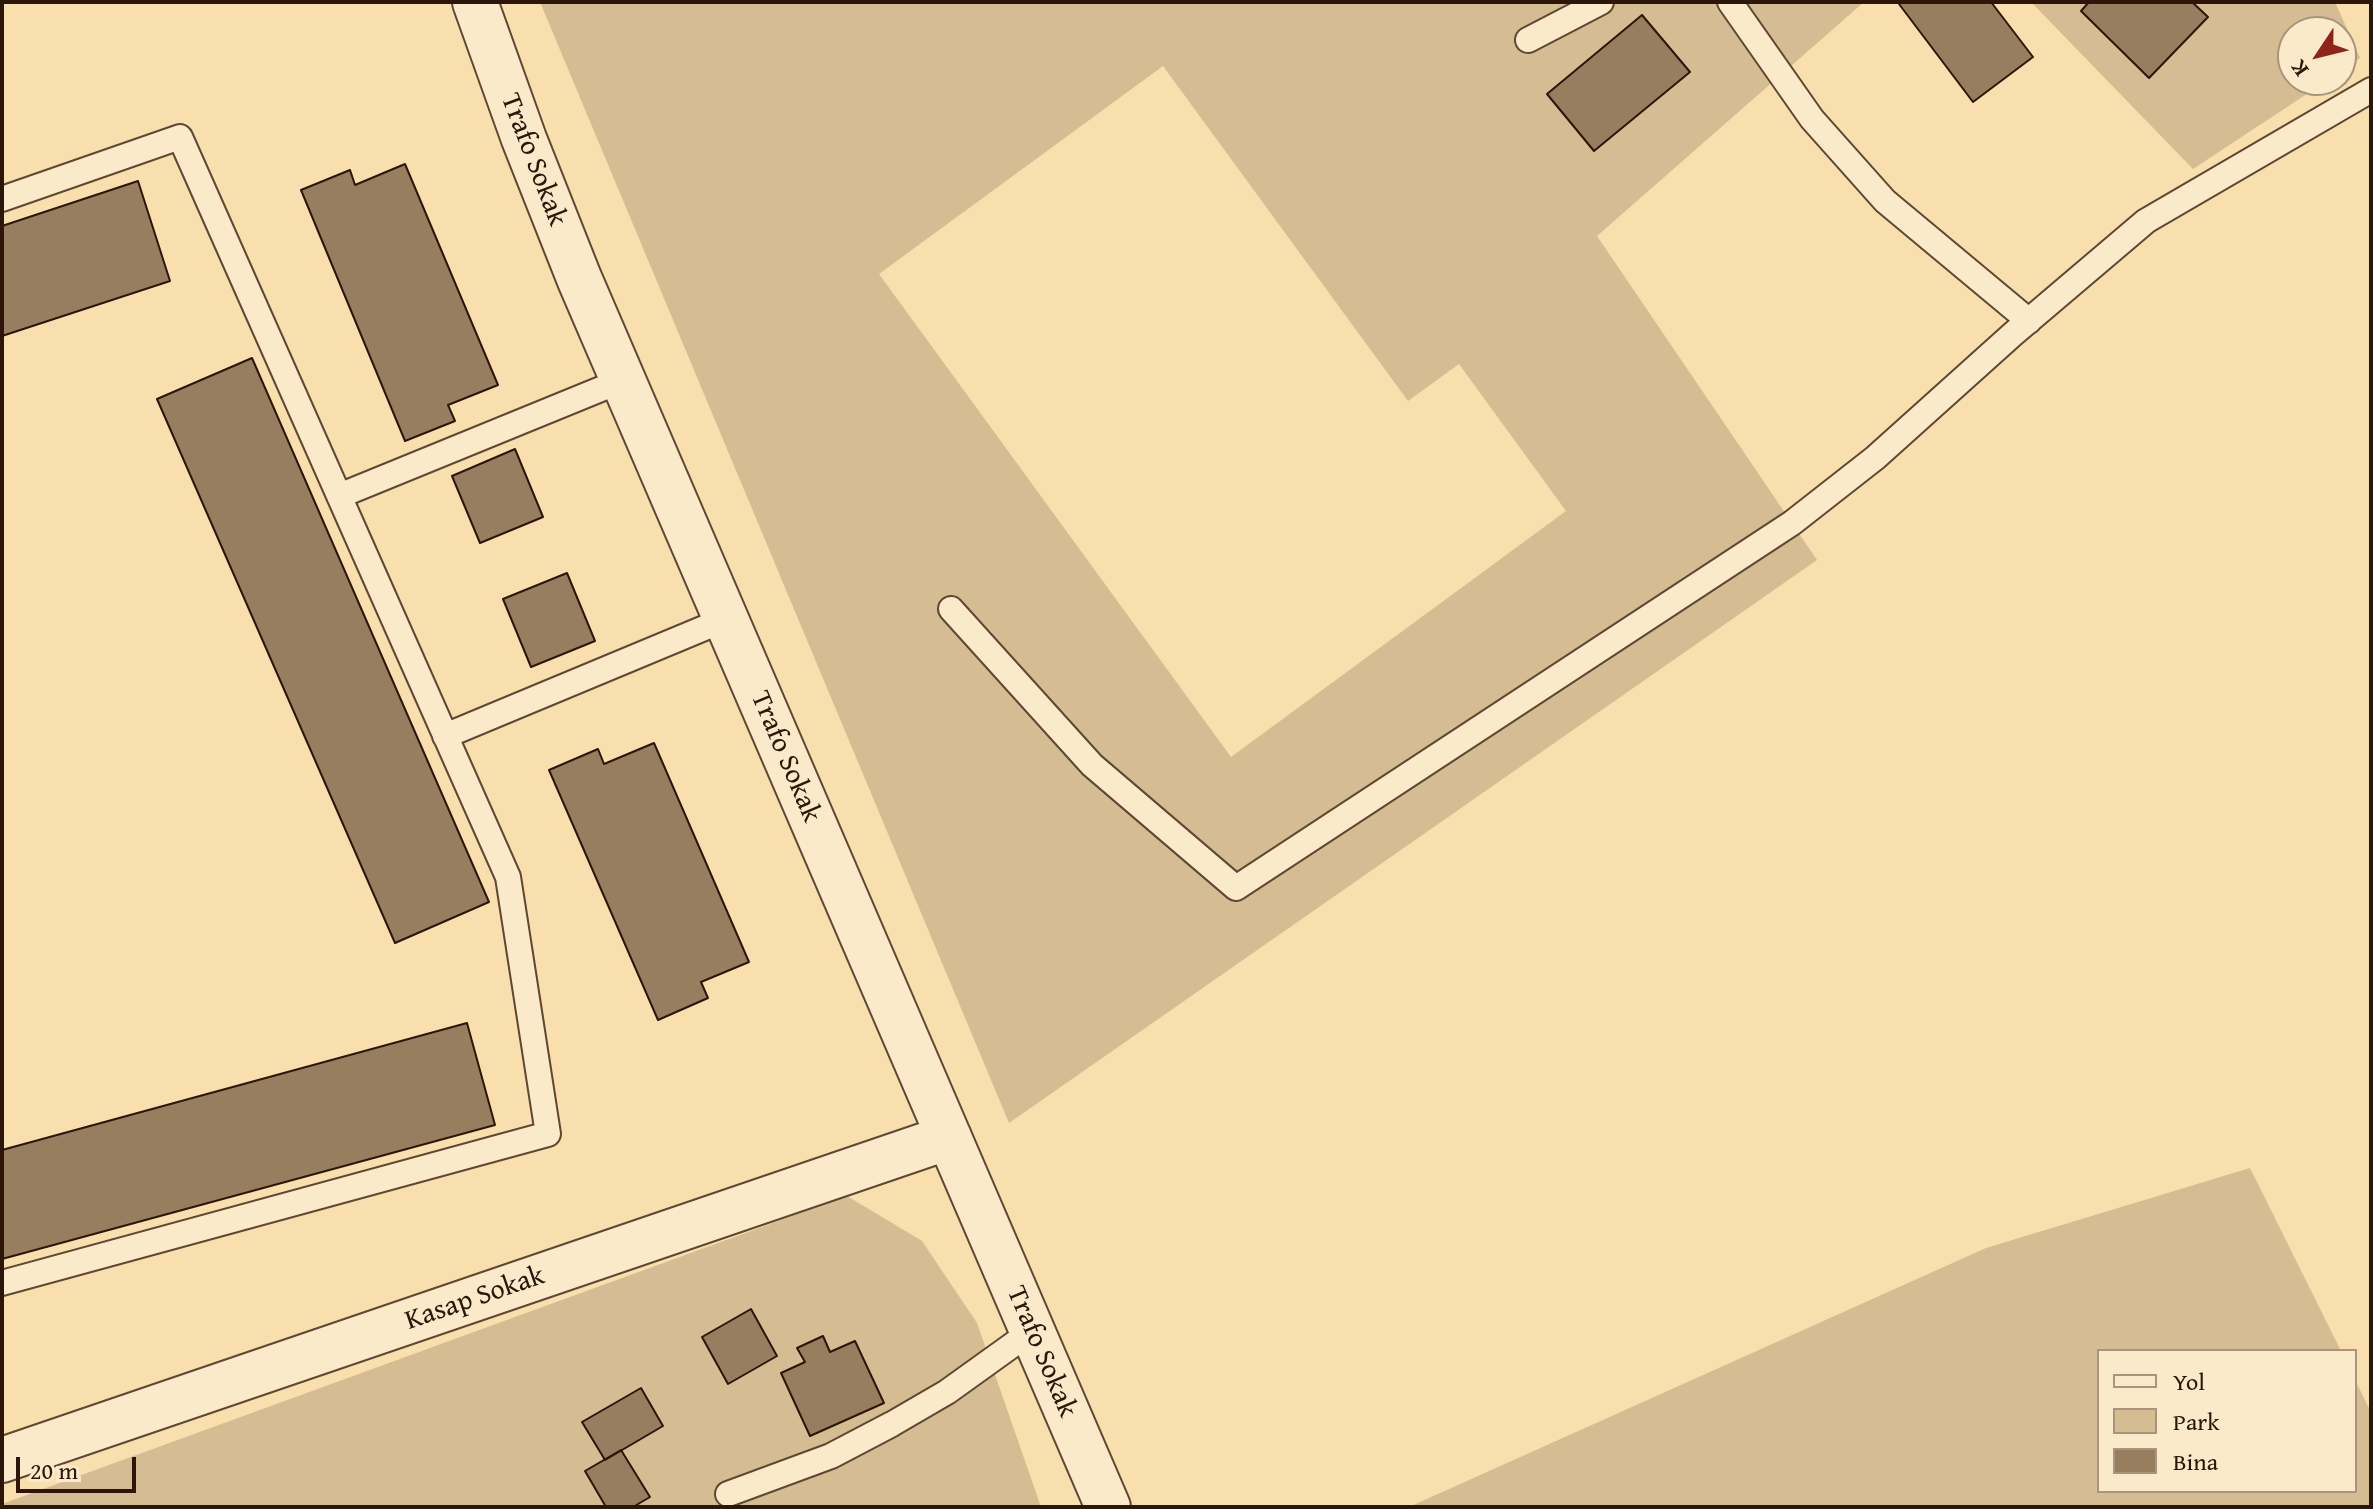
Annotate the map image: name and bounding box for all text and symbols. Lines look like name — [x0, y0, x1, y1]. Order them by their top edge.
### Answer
north arrow — [2277, 16, 2357, 96]
text: K — [2282, 54, 2316, 83]
street label: Trafo Sokak — [492, 89, 574, 231]
street label: Trafo Sokak — [742, 686, 828, 828]
street label: Kasap Sokak — [401, 1260, 549, 1338]
street label: Trafo Sokak — [998, 1281, 1084, 1423]
legend — [2097, 1349, 2357, 1493]
text: Yol — [2173, 1364, 2205, 1399]
text: Park — [2173, 1404, 2219, 1439]
scale bar — [20, 1441, 140, 1491]
text: Bina — [2173, 1444, 2218, 1479]
text: 20 m — [30, 1453, 78, 1488]

